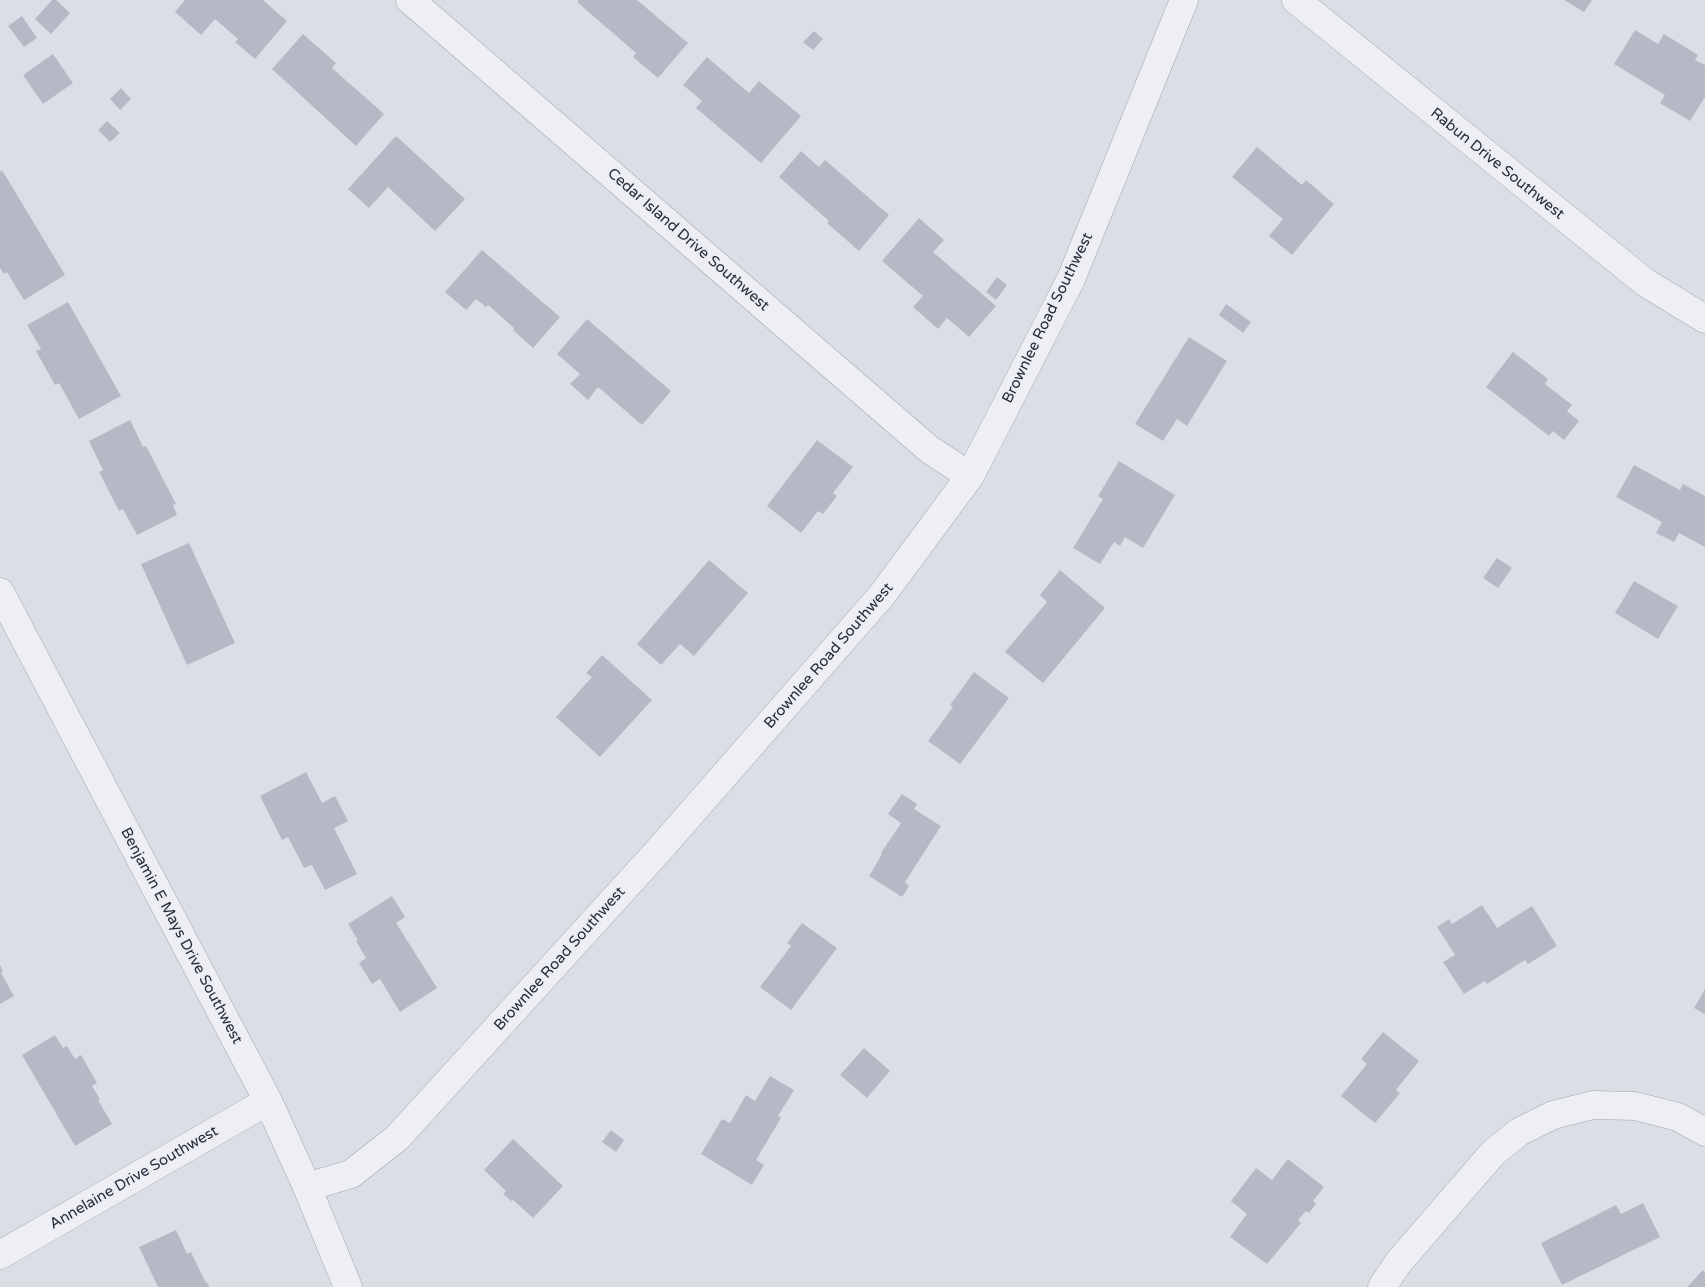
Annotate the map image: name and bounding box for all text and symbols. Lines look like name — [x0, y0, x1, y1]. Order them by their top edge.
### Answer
street label: Rabun Drive Southwest — [1426, 104, 1568, 224]
street label: Cedar Island Drive Southwest — [603, 165, 773, 315]
street label: Brownlee Road Southwest — [999, 230, 1097, 406]
street label: Brownlee Road Southwest — [761, 579, 897, 733]
street label: Benjamin E Mays Drive Southwest — [116, 825, 246, 1047]
street label: Brownlee Road Southwest — [491, 883, 629, 1035]
street label: Annelaine Drive Southwest — [47, 1122, 221, 1234]

